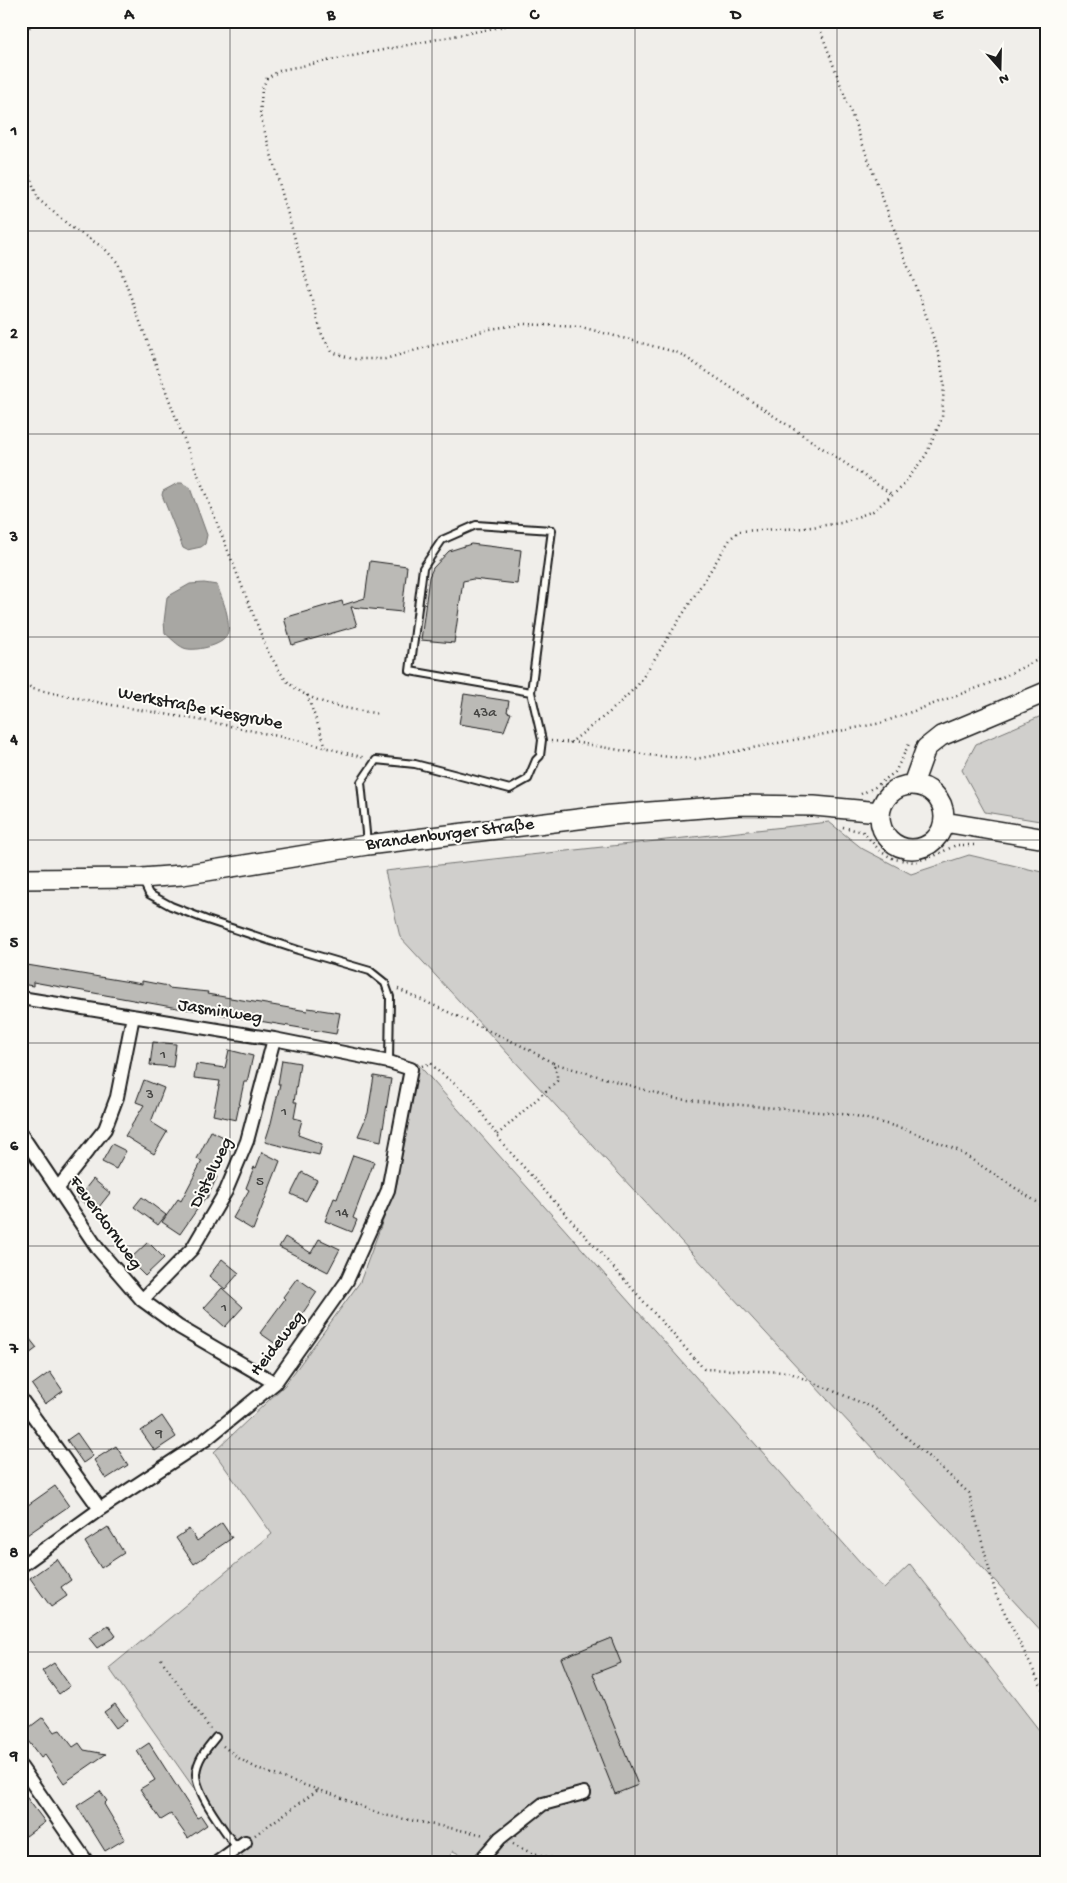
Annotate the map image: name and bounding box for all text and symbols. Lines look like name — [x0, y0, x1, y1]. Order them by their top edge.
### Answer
text: A — [123, 7, 135, 26]
text: B — [326, 7, 336, 26]
text: C — [529, 7, 540, 26]
text: D — [729, 7, 742, 26]
text: E — [933, 7, 944, 26]
north arrow — [974, 42, 1024, 92]
text: N — [996, 68, 1011, 87]
text: 1 — [10, 123, 17, 142]
text: 2 — [10, 326, 18, 345]
text: 3 — [9, 529, 18, 548]
street label: Werkstraße Kiesgrube — [116, 683, 285, 735]
house number: 43a — [473, 704, 497, 722]
text: 4 — [9, 732, 18, 751]
street label: Brandenburger Straße — [364, 814, 536, 856]
text: 5 — [10, 935, 19, 954]
street label: Jasminweg — [176, 995, 264, 1029]
house number: 1 — [159, 1046, 166, 1064]
house number: 3 — [145, 1086, 154, 1104]
house number: 1 — [280, 1103, 287, 1121]
street label: Distelweg — [185, 1134, 238, 1213]
text: 6 — [10, 1138, 19, 1157]
street label: Feuerdornweg — [63, 1171, 146, 1274]
house number: 5 — [256, 1173, 264, 1191]
house number: 14 — [334, 1204, 349, 1222]
house number: 1 — [220, 1299, 227, 1317]
street label: Heideweg — [246, 1307, 310, 1381]
text: 7 — [9, 1341, 19, 1360]
house number: 9 — [154, 1425, 163, 1443]
text: 8 — [10, 1545, 19, 1564]
text: 9 — [9, 1748, 18, 1767]

